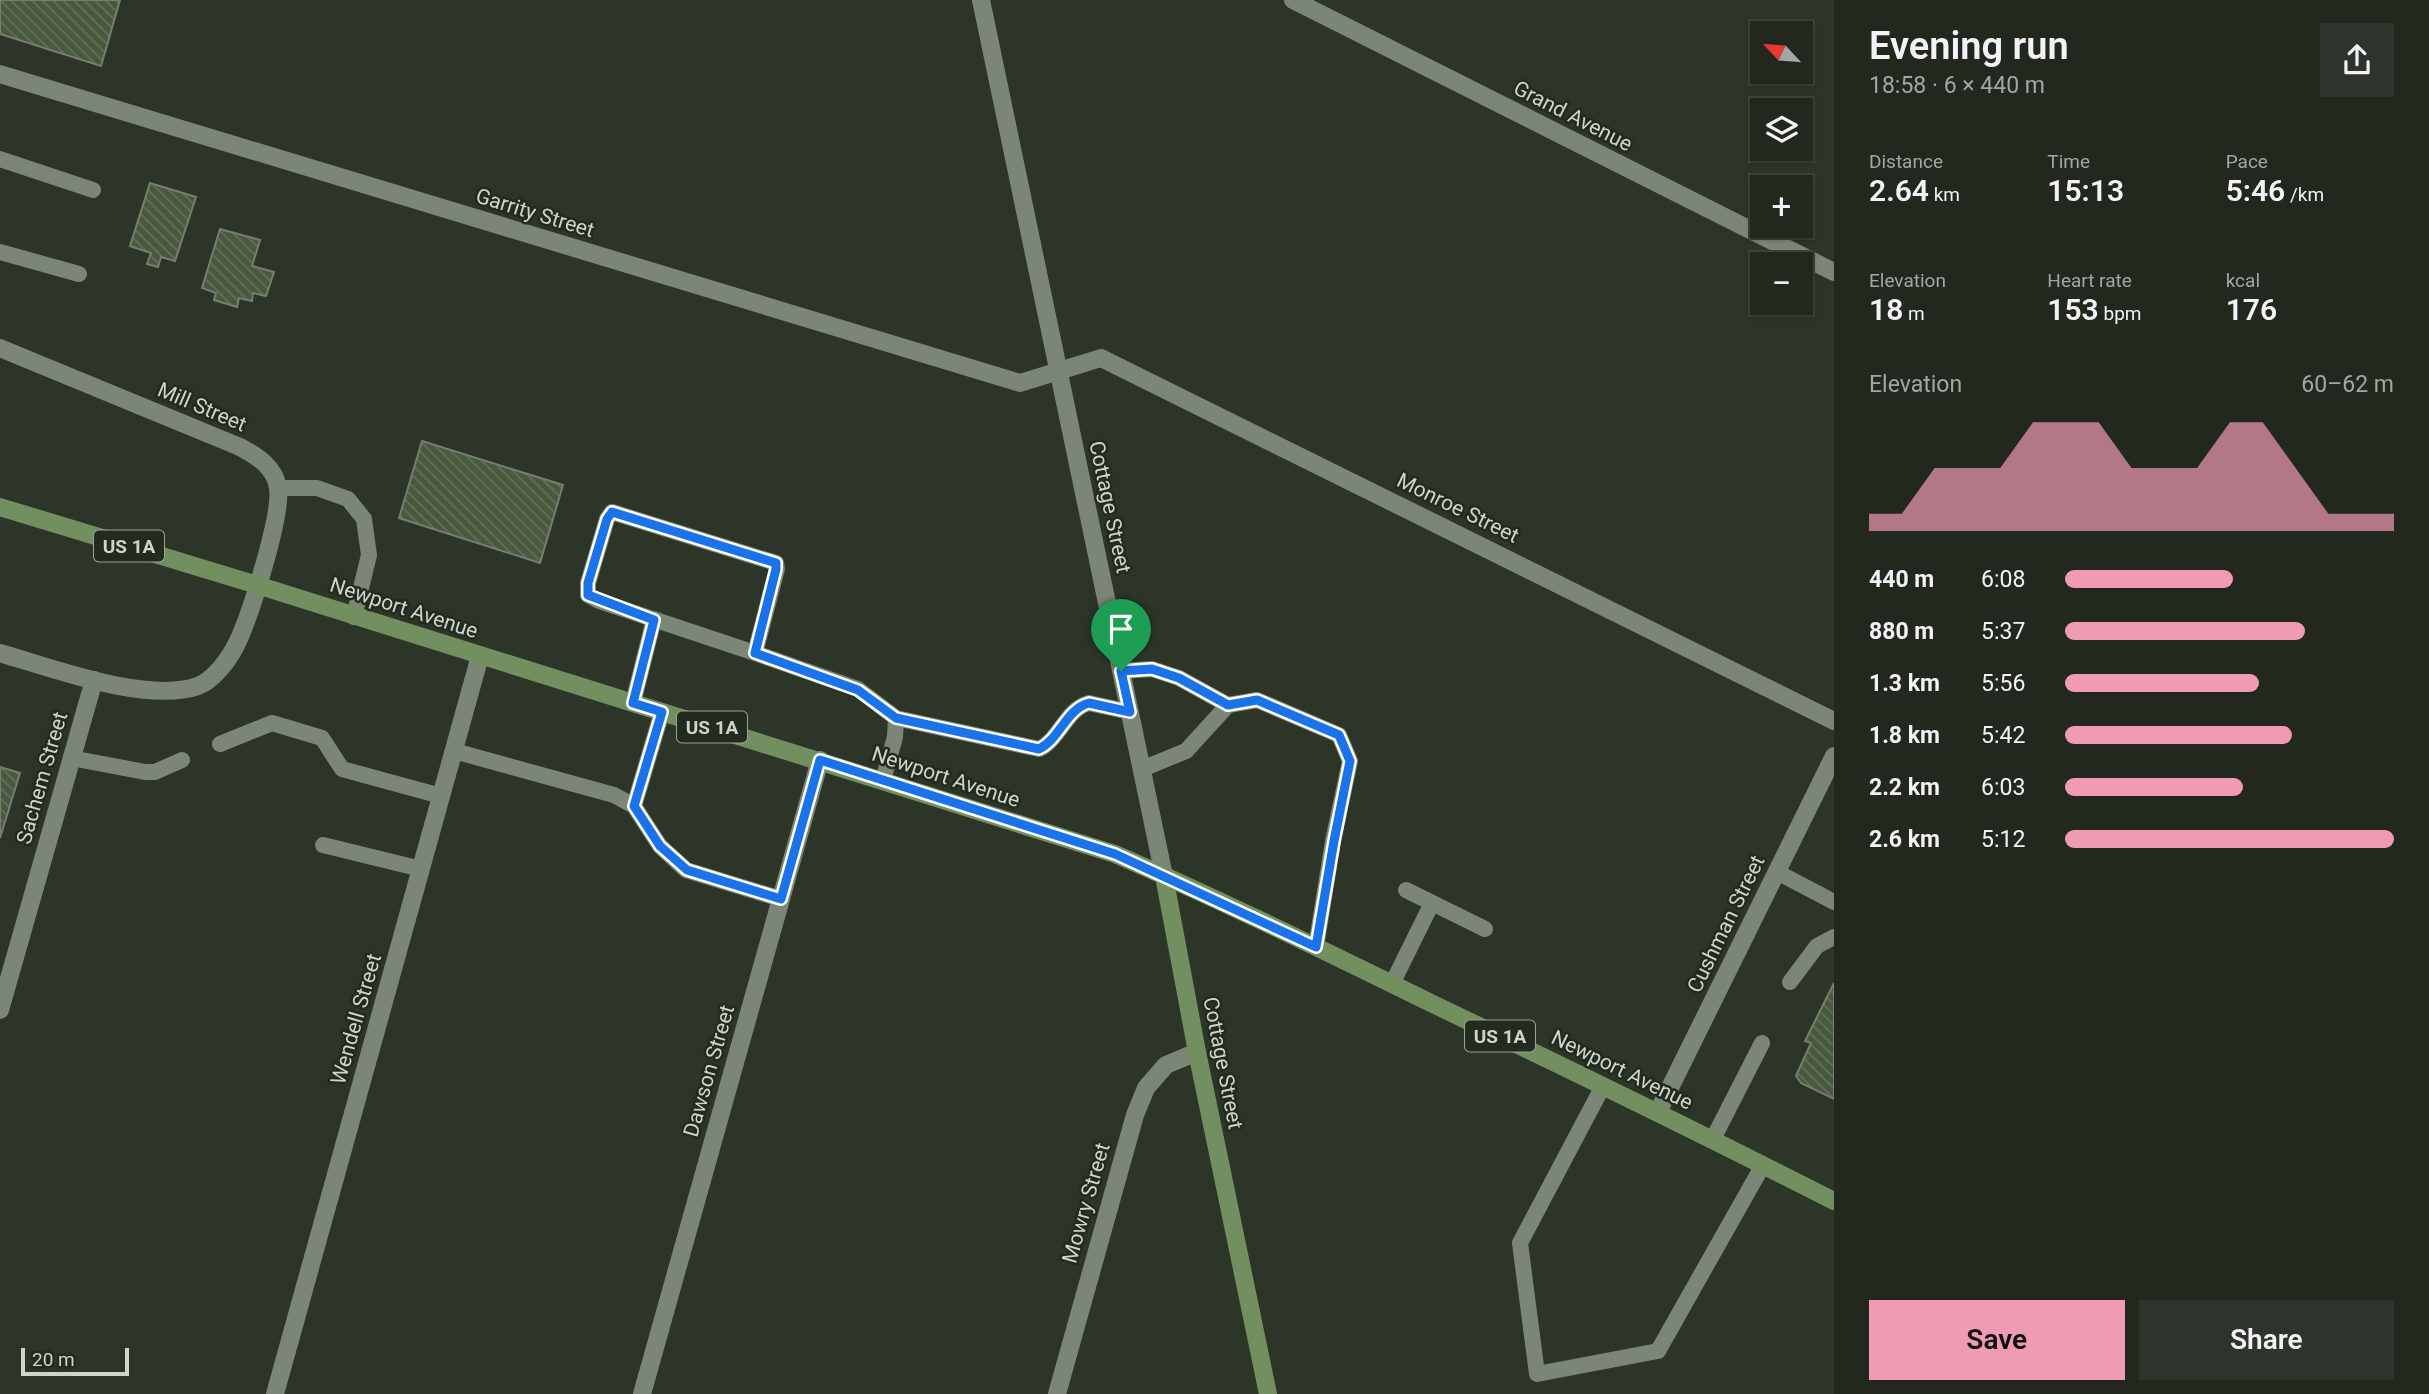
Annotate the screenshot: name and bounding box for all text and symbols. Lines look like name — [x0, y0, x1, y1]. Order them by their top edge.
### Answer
north arrow — [1750, 21, 1813, 84]
map controls — [1750, 21, 1813, 315]
button: share — [2320, 23, 2394, 97]
text: Evening run — [1869, 24, 2069, 68]
text: 18:58 · 6 × 440 m — [1869, 72, 2045, 99]
street label: Grand Avenue — [1510, 76, 1636, 156]
button: layers — [1750, 98, 1813, 161]
text: Distance — [1869, 150, 1943, 173]
text: Time — [2047, 150, 2090, 173]
text: Pace — [2226, 150, 2268, 173]
text: 2.64 — [1869, 173, 1929, 208]
text: 15:13 — [2047, 173, 2124, 208]
text: 5:46 — [2226, 173, 2285, 208]
button: + — [1750, 175, 1813, 238]
text: km — [1929, 183, 1960, 206]
text: /km — [2285, 183, 2324, 206]
street label: Garrity Street — [473, 184, 597, 242]
button: − — [1750, 252, 1813, 315]
text: Elevation — [1869, 269, 1946, 292]
text: Heart rate — [2047, 269, 2132, 292]
text: kcal — [2226, 269, 2260, 292]
text: 18 — [1869, 292, 1903, 327]
text: 153 — [2047, 292, 2099, 327]
text: 176 — [2226, 292, 2277, 327]
text: m — [1903, 302, 1925, 325]
text: bpm — [2099, 302, 2141, 325]
text: Elevation — [1869, 371, 1962, 398]
text: 60–62 m — [2301, 371, 2394, 398]
street label: Mill Street — [154, 378, 250, 437]
street label: Cottage Street — [1084, 439, 1136, 575]
street label: Monroe Street — [1393, 468, 1523, 548]
road number: US 1A — [94, 530, 164, 562]
text: 440 m — [1869, 566, 1934, 593]
text: 6:08 — [1981, 566, 2025, 593]
street label: Newport Avenue — [327, 573, 481, 643]
pin — [1091, 599, 1151, 671]
icon: arrive — [1102, 610, 1140, 648]
text: 880 m — [1869, 618, 1934, 645]
text: 5:37 — [1981, 618, 2025, 645]
text: 1.3 km — [1869, 670, 1940, 697]
text: 5:56 — [1981, 670, 2025, 697]
street label: Sachem Street — [12, 709, 72, 847]
road number: US 1A — [677, 712, 747, 742]
text: 1.8 km — [1869, 722, 1940, 749]
text: 5:42 — [1981, 722, 2025, 749]
street label: Newport Avenue — [869, 742, 1023, 812]
text: 2.2 km — [1869, 774, 1940, 801]
text: 6:03 — [1981, 774, 2025, 801]
text: 2.6 km — [1869, 826, 1940, 853]
text: 5:12 — [1981, 826, 2025, 853]
street label: Cushman Street — [1682, 851, 1770, 997]
street label: Wendell Street — [326, 951, 386, 1087]
street label: Cottage Street — [1198, 995, 1248, 1131]
street label: Dawson Street — [679, 1002, 739, 1140]
road number: US 1A — [1465, 1020, 1535, 1052]
street label: Newport Avenue — [1548, 1025, 1696, 1115]
street label: Mowry Street — [1057, 1140, 1115, 1266]
button: Save — [1869, 1300, 2125, 1380]
button: Share — [2139, 1300, 2394, 1380]
scale bar — [21, 1345, 130, 1377]
text: 20 m — [32, 1348, 75, 1371]

